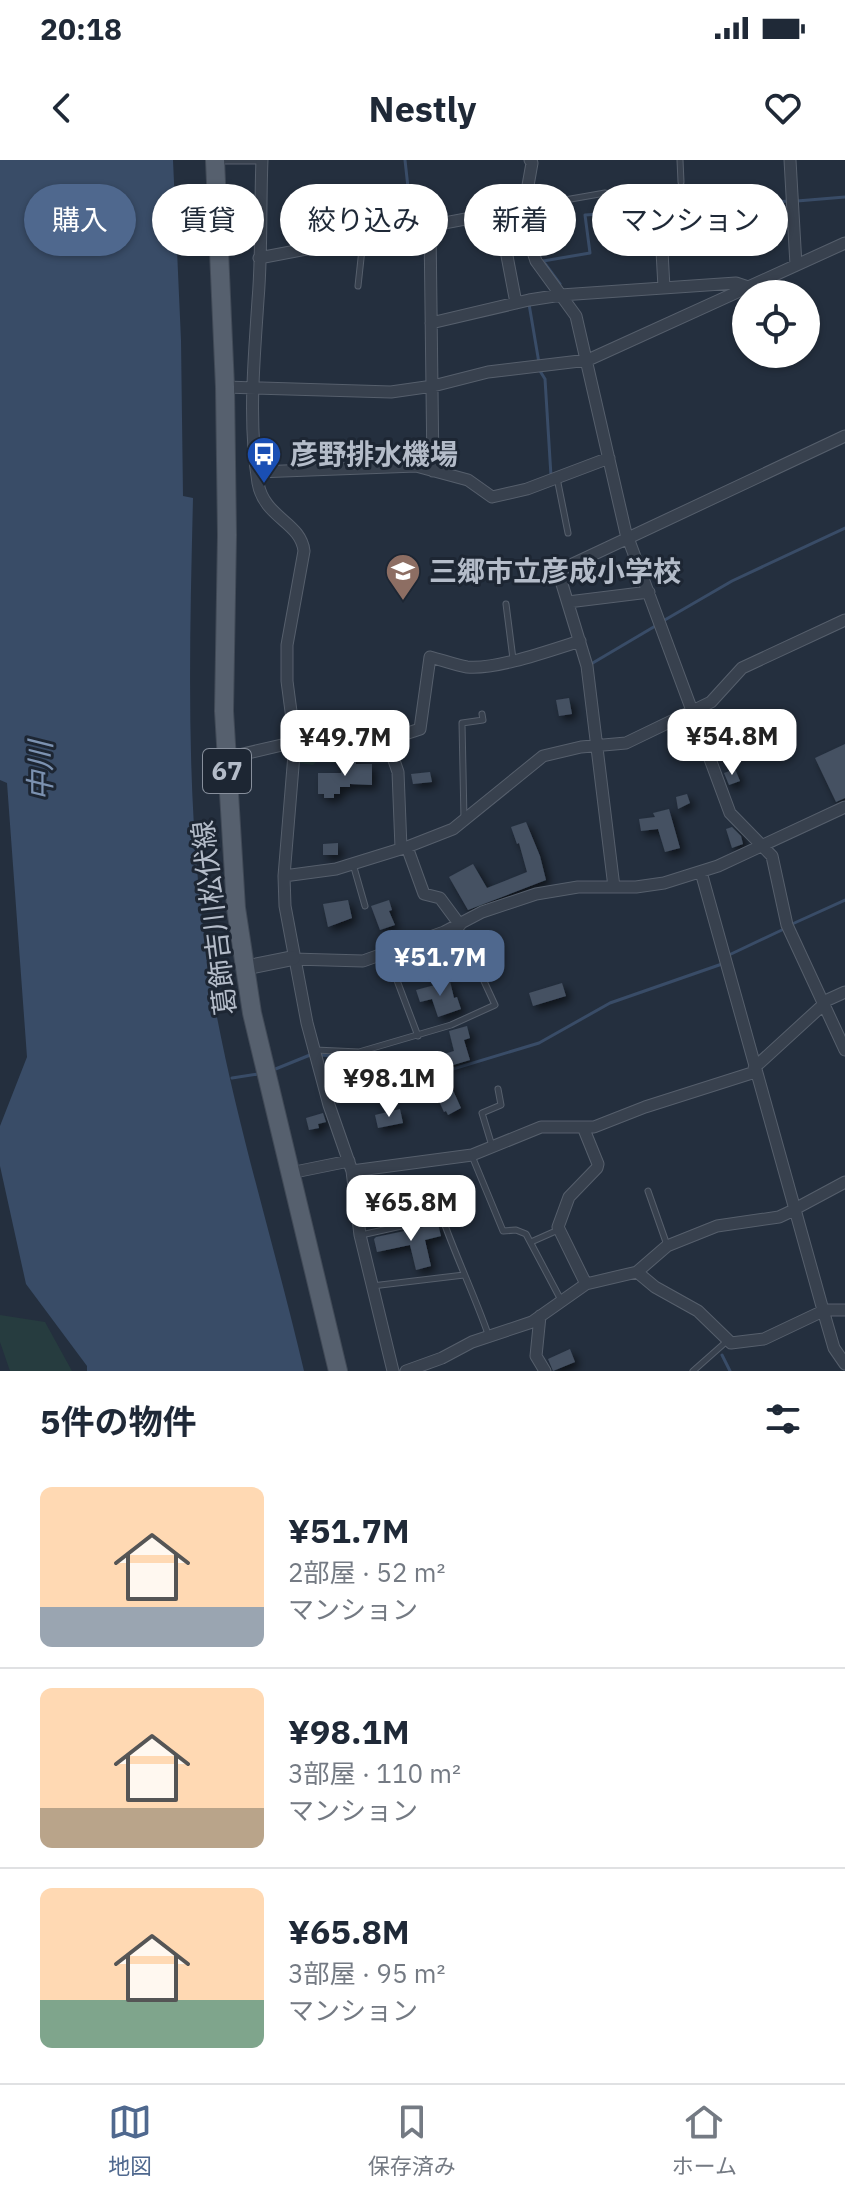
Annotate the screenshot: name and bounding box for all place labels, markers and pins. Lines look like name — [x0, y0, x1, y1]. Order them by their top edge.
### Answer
bus stop icon: 彦野排水機場 — [245, 435, 283, 485]
place label: 彦野排水機場 — [290, 435, 458, 472]
school or university icon: 三郷市立彦成小学校 — [384, 552, 422, 602]
place label: 三郷市立彦成小学校 — [429, 552, 681, 589]
pin: ¥54.8M — [667, 709, 797, 777]
pin: ¥49.7M — [280, 710, 410, 778]
pin: ¥51.7M — [375, 930, 505, 998]
pin: ¥98.1M — [324, 1051, 454, 1119]
pin: ¥65.8M — [346, 1175, 476, 1243]

